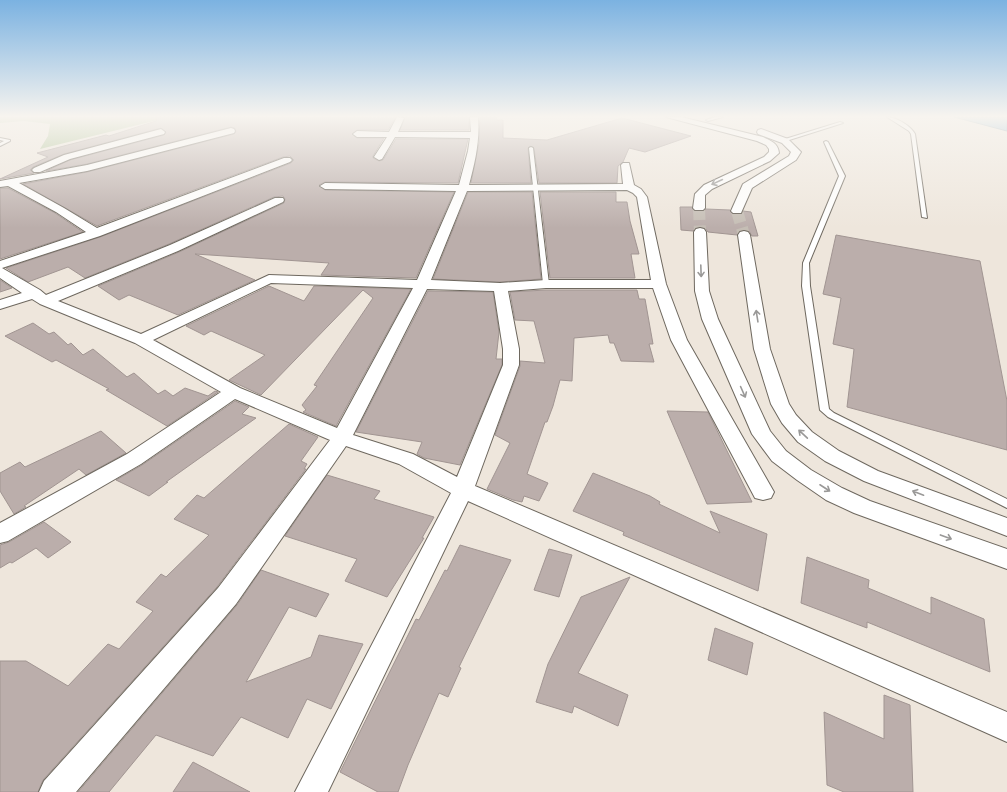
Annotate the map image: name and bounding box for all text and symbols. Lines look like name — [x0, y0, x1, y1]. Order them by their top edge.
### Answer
one-way arrow — [712, 179, 724, 186]
one-way arrow — [697, 264, 705, 277]
one-way arrow — [753, 310, 761, 323]
one-way arrow — [740, 386, 747, 398]
one-way arrow — [799, 430, 809, 439]
one-way arrow — [819, 485, 831, 493]
one-way arrow — [913, 489, 925, 497]
one-way arrow — [939, 534, 952, 541]

